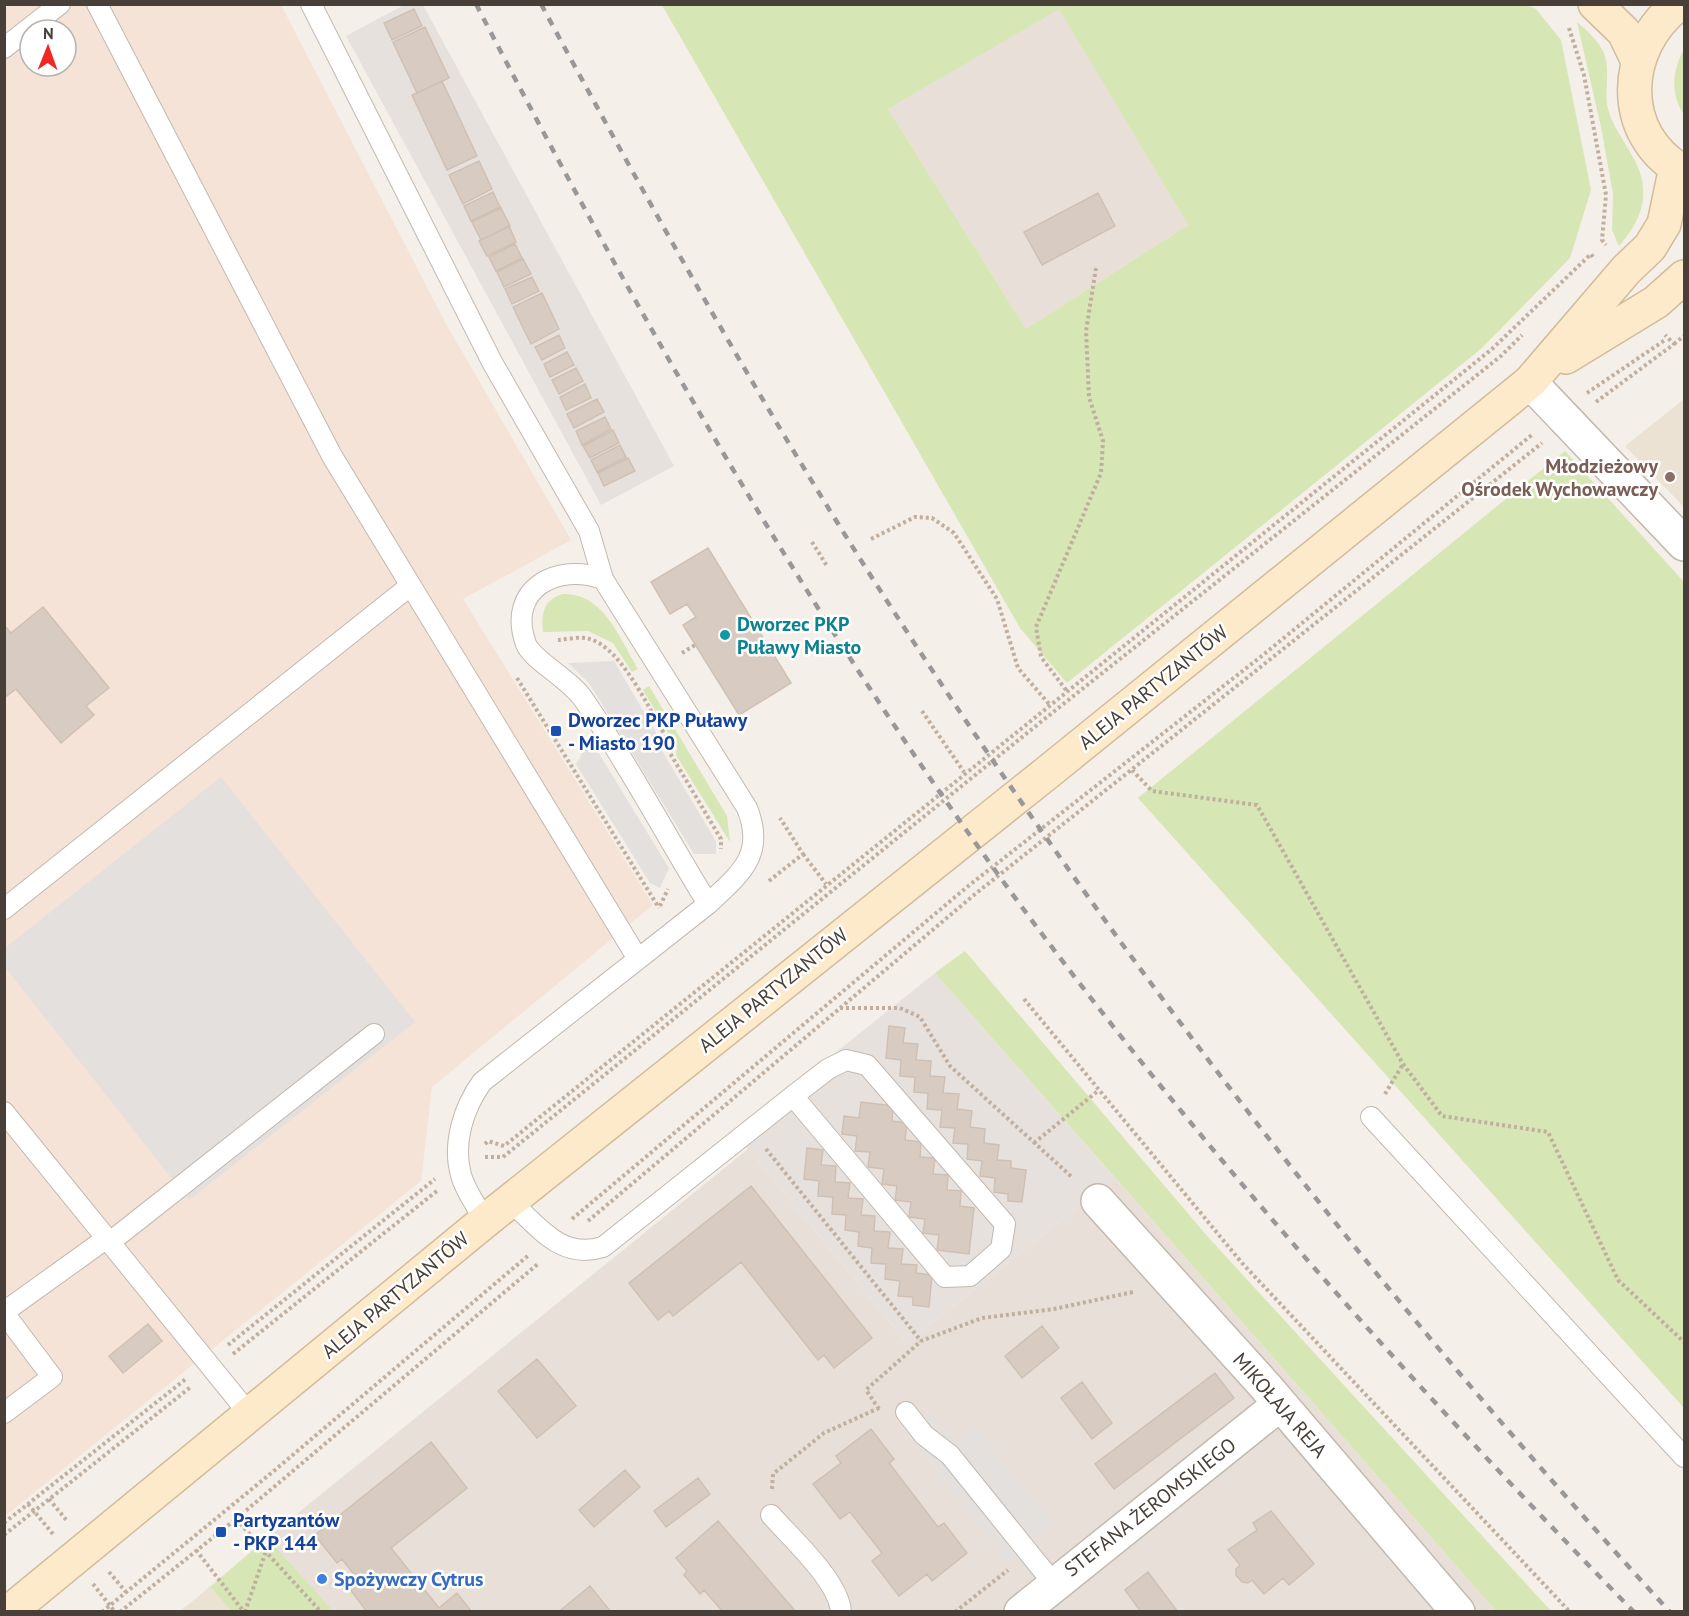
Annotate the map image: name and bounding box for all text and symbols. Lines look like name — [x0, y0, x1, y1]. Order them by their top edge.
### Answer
north arrow — [18, 18, 78, 78]
text: N — [43, 23, 54, 43]
place label: Młodzieżowy Ośrodek Wychowawczy — [1461, 453, 1658, 502]
marker: Młodzieżowy Ośrodek Wychowawczy — [1663, 470, 1677, 484]
place label: Dworzec PKP Puławy Miasto — [737, 611, 862, 660]
street label: ALEJA PARTYZANTÓW — [1073, 619, 1233, 755]
marker: Dworzec PKP Puławy Miasto — [718, 628, 732, 642]
place label: Dworzec PKP Puławy - Miasto 190 — [568, 707, 748, 756]
marker: Dworzec PKP Puławy - Miasto 190 — [549, 724, 563, 738]
street label: ALEJA PARTYZANTÓW — [693, 922, 853, 1058]
street label: ALEJA PARTYZANTÓW — [316, 1226, 474, 1364]
street label: MIKOŁAJA REJA — [1227, 1347, 1333, 1463]
street label: STEFANA ŻEROMSKIEGO — [1059, 1432, 1241, 1582]
place label: Partyzantów - PKP 144 — [233, 1507, 340, 1556]
marker: Partyzantów - PKP 144 — [214, 1525, 228, 1539]
place label: Spożywczy Cytrus — [334, 1566, 483, 1592]
marker: Spożywczy Cytrus — [315, 1572, 329, 1586]

